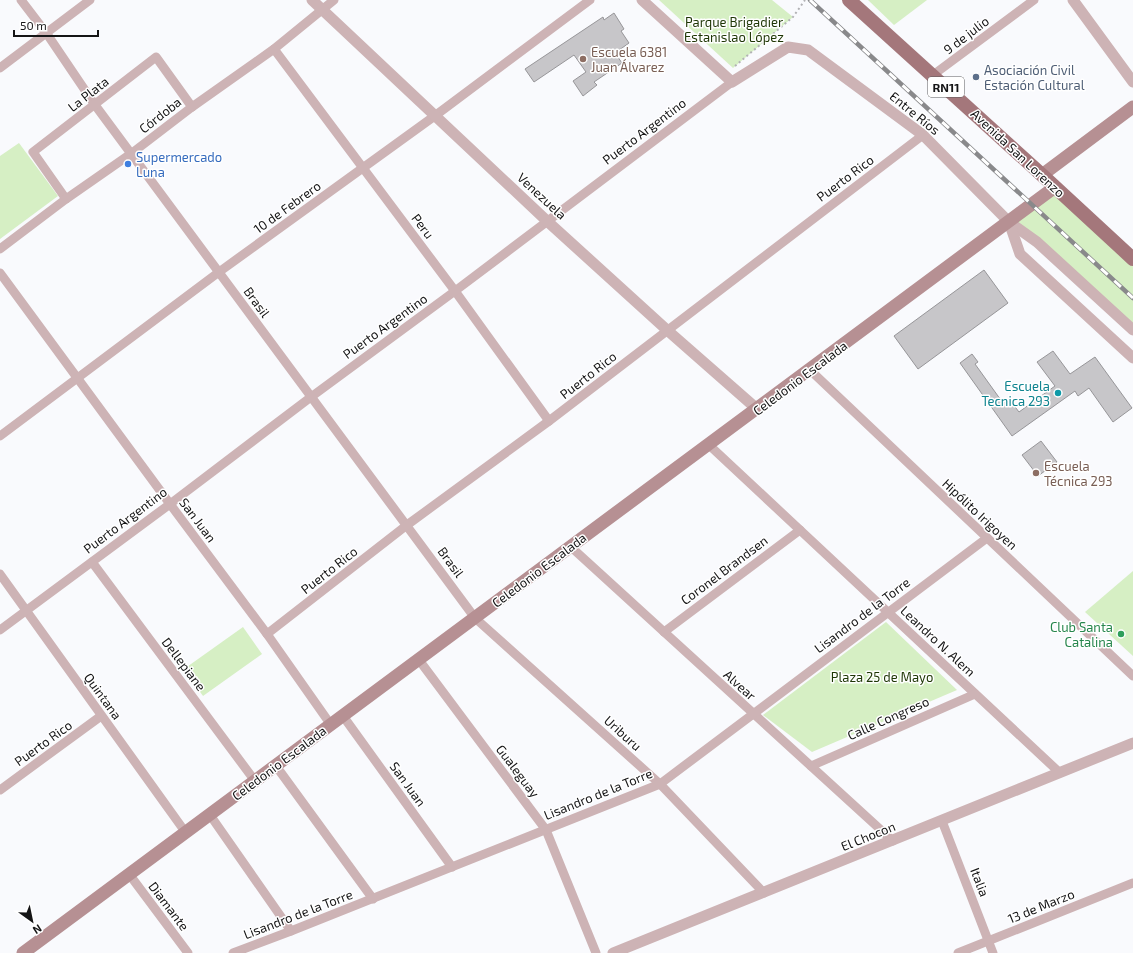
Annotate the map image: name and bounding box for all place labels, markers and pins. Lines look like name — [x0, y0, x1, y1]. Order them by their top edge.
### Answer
place label: Escuela 6381 Juan Álvarez — [591, 44, 667, 75]
marker: Escuela 6381 Juan Álvarez — [578, 54, 588, 64]
place label: Asociación Civil Estación Cultural — [984, 62, 1085, 93]
marker: Asociación Civil Estación Cultural — [971, 72, 981, 82]
place label: Supermercado Luna — [136, 149, 222, 180]
marker: Supermercado Luna — [123, 159, 133, 169]
place label: Escuela Tecnica 293 — [981, 378, 1050, 409]
marker: Escuela Tecnica 293 — [1053, 388, 1063, 398]
place label: Escuela Técnica 293 — [1044, 458, 1113, 489]
marker: Escuela Técnica 293 — [1031, 468, 1041, 478]
place label: Club Santa Catalina — [1050, 619, 1113, 650]
marker: Club Santa Catalina — [1116, 629, 1126, 639]

